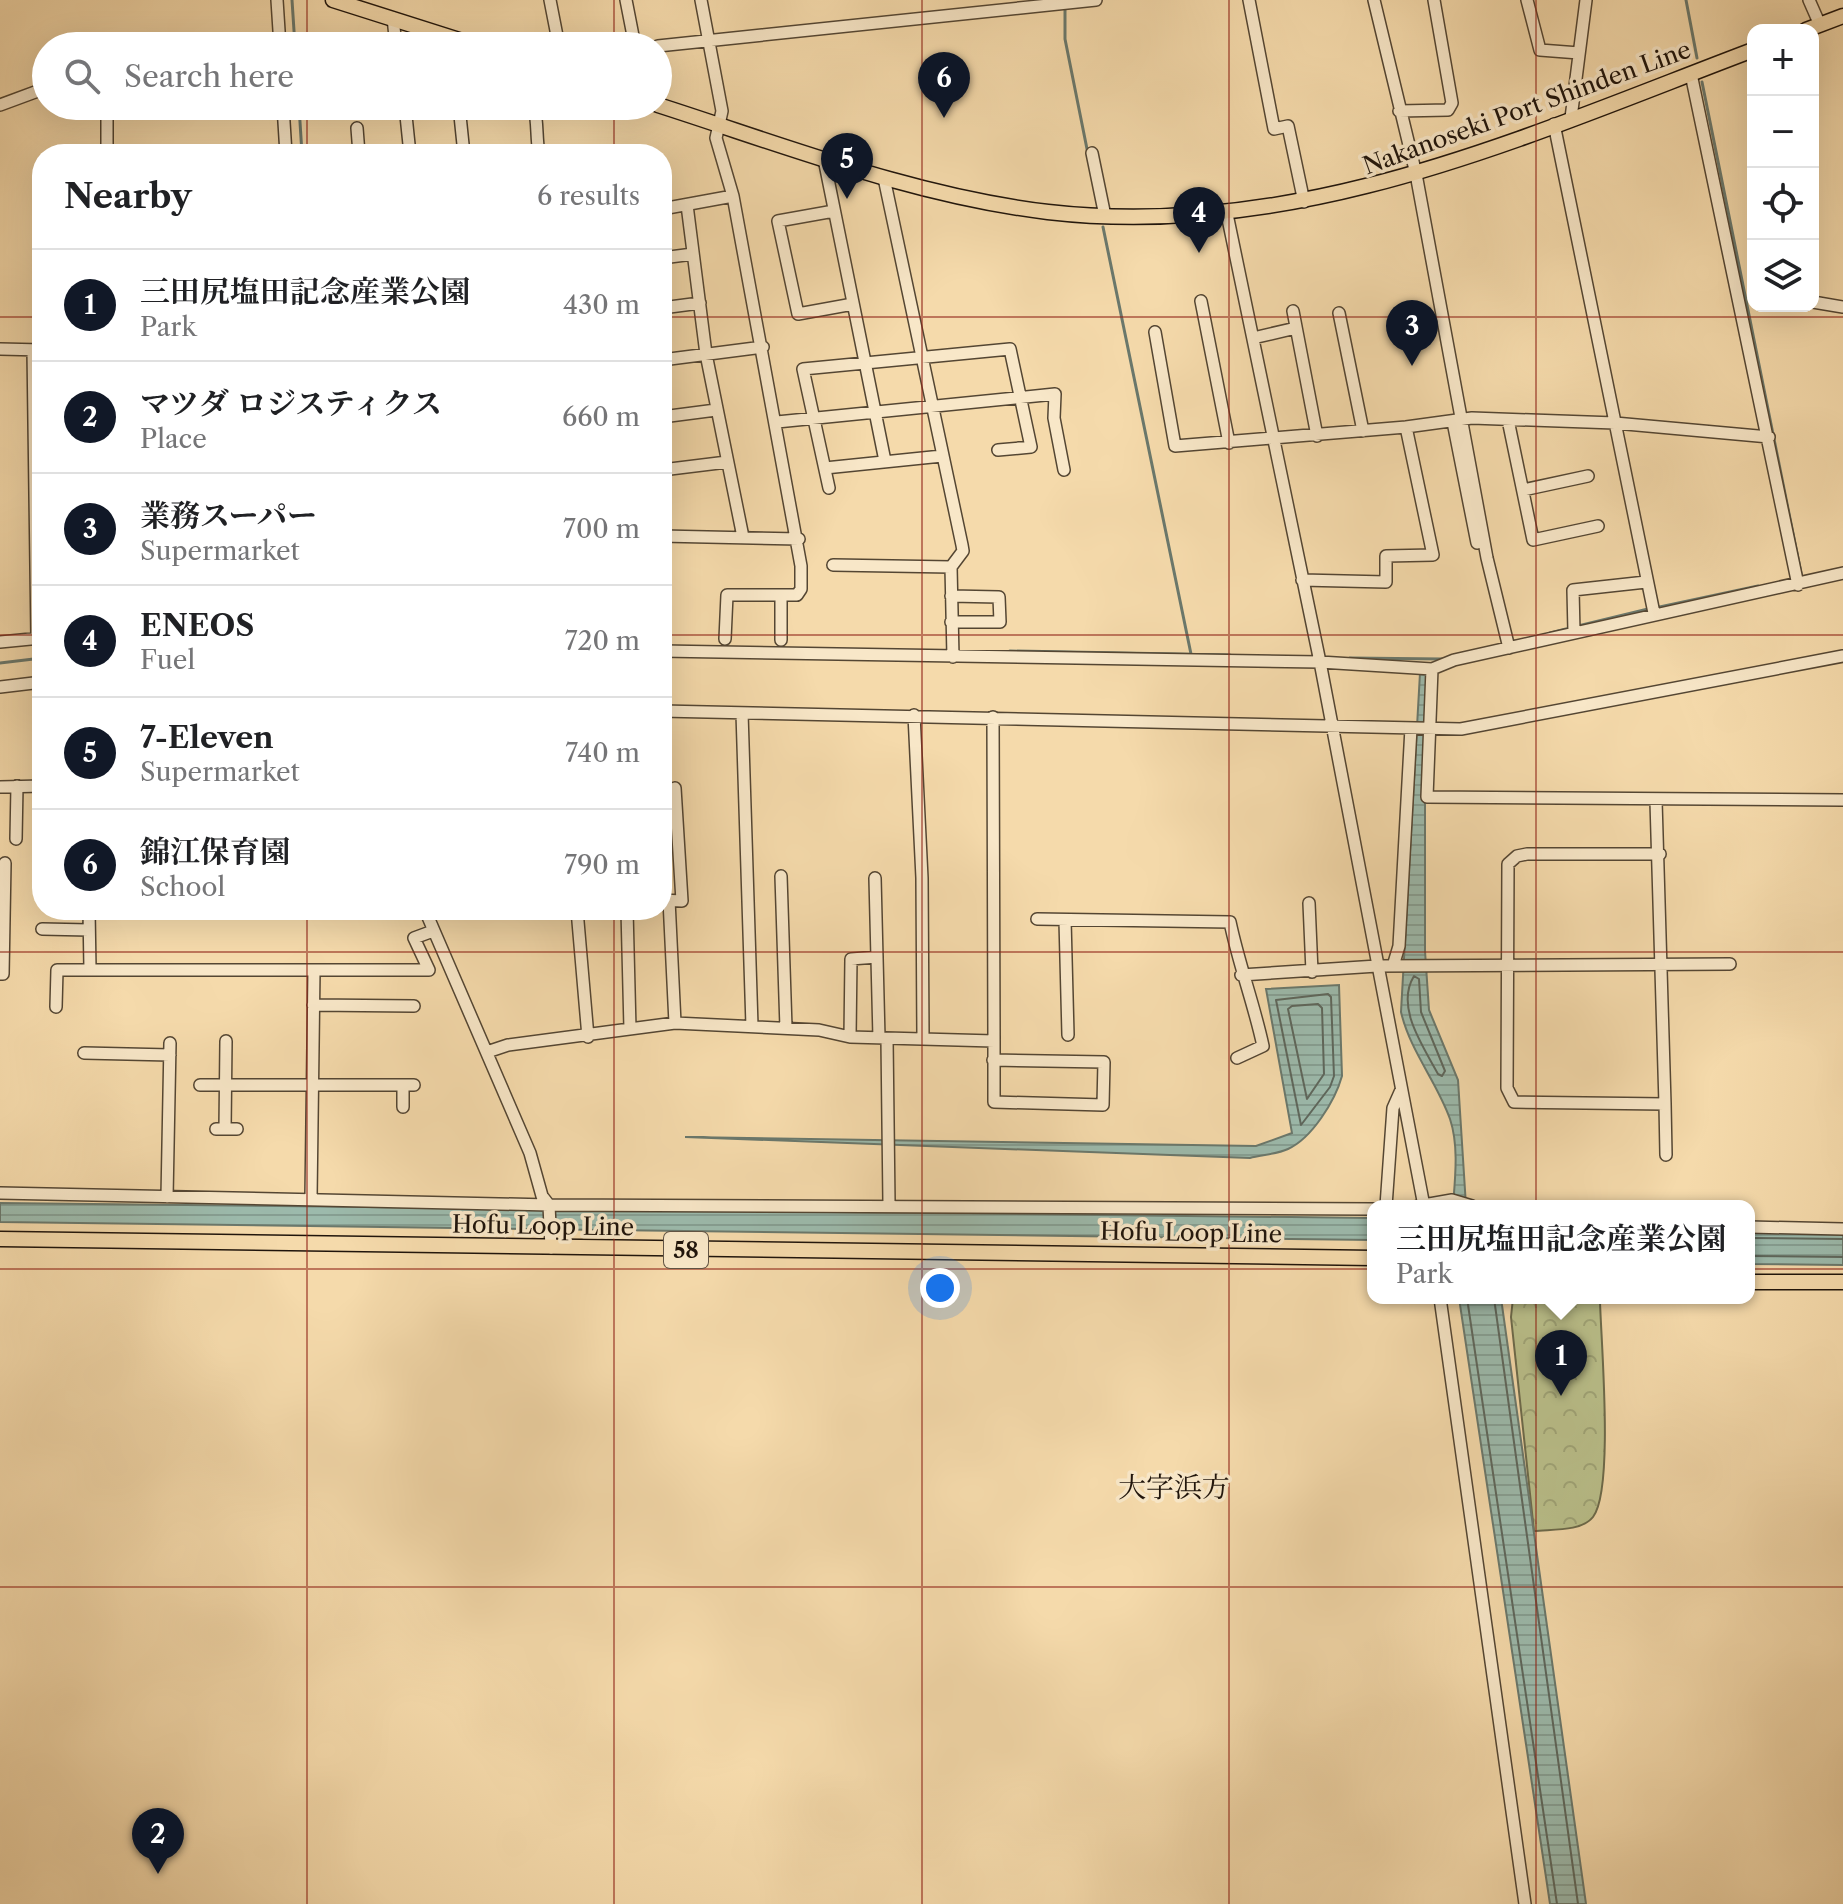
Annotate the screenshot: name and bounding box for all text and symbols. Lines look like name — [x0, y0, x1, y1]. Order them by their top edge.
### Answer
map controls — [1747, 24, 1819, 312]
button: + — [1747, 24, 1819, 96]
search box — [32, 32, 672, 120]
street label: Nakanoseki Port Shinden Line — [1359, 35, 1695, 180]
pin: 6 — [918, 52, 970, 118]
icon: search — [60, 54, 104, 98]
text: Search here — [124, 58, 294, 95]
button: − — [1747, 96, 1819, 168]
pin: 5 — [821, 133, 873, 199]
button: locate — [1747, 168, 1819, 240]
text: Nearby — [64, 175, 192, 217]
text: 6 results — [537, 180, 640, 212]
pin: 4 — [1173, 187, 1225, 253]
button: layers — [1747, 240, 1819, 312]
text: 三田尻塩田記念産業公園 — [140, 273, 470, 310]
text: 1 — [84, 289, 96, 321]
text: 430 m — [563, 289, 640, 321]
pin: 3 — [1386, 300, 1438, 366]
text: Park — [140, 311, 197, 343]
text: マツダ ロジスティクス — [140, 385, 442, 422]
text: 2 — [82, 401, 98, 433]
text: 660 m — [562, 401, 640, 433]
text: Place — [140, 423, 207, 455]
text: 業務スーパー — [140, 497, 317, 534]
text: 3 — [83, 513, 97, 545]
text: 700 m — [563, 513, 640, 545]
text: Supermarket — [140, 535, 300, 567]
text: ENEOS — [140, 607, 254, 644]
text: 4 — [82, 625, 98, 657]
text: 720 m — [565, 625, 640, 657]
text: Fuel — [140, 644, 195, 676]
text: 7-Eleven — [140, 719, 274, 756]
text: 5 — [83, 737, 97, 769]
text: 740 m — [565, 737, 640, 769]
text: Supermarket — [140, 756, 300, 788]
text: 錦江保育園 — [140, 833, 290, 870]
text: 6 — [82, 849, 98, 881]
text: 790 m — [564, 849, 640, 881]
text: School — [140, 871, 225, 903]
popup — [1367, 1200, 1755, 1304]
street label: Hofu Loop Line — [452, 1209, 634, 1242]
street label: Hofu Loop Line — [1100, 1216, 1282, 1249]
text: 三田尻塩田記念産業公園 — [1396, 1220, 1726, 1257]
road number: 58 — [664, 1232, 708, 1268]
text: Park — [1396, 1258, 1453, 1290]
your location — [920, 1268, 960, 1308]
pin: 1 — [1535, 1330, 1587, 1396]
district label: 大字浜方 — [1118, 1470, 1230, 1504]
pin: 2 — [132, 1808, 184, 1874]

